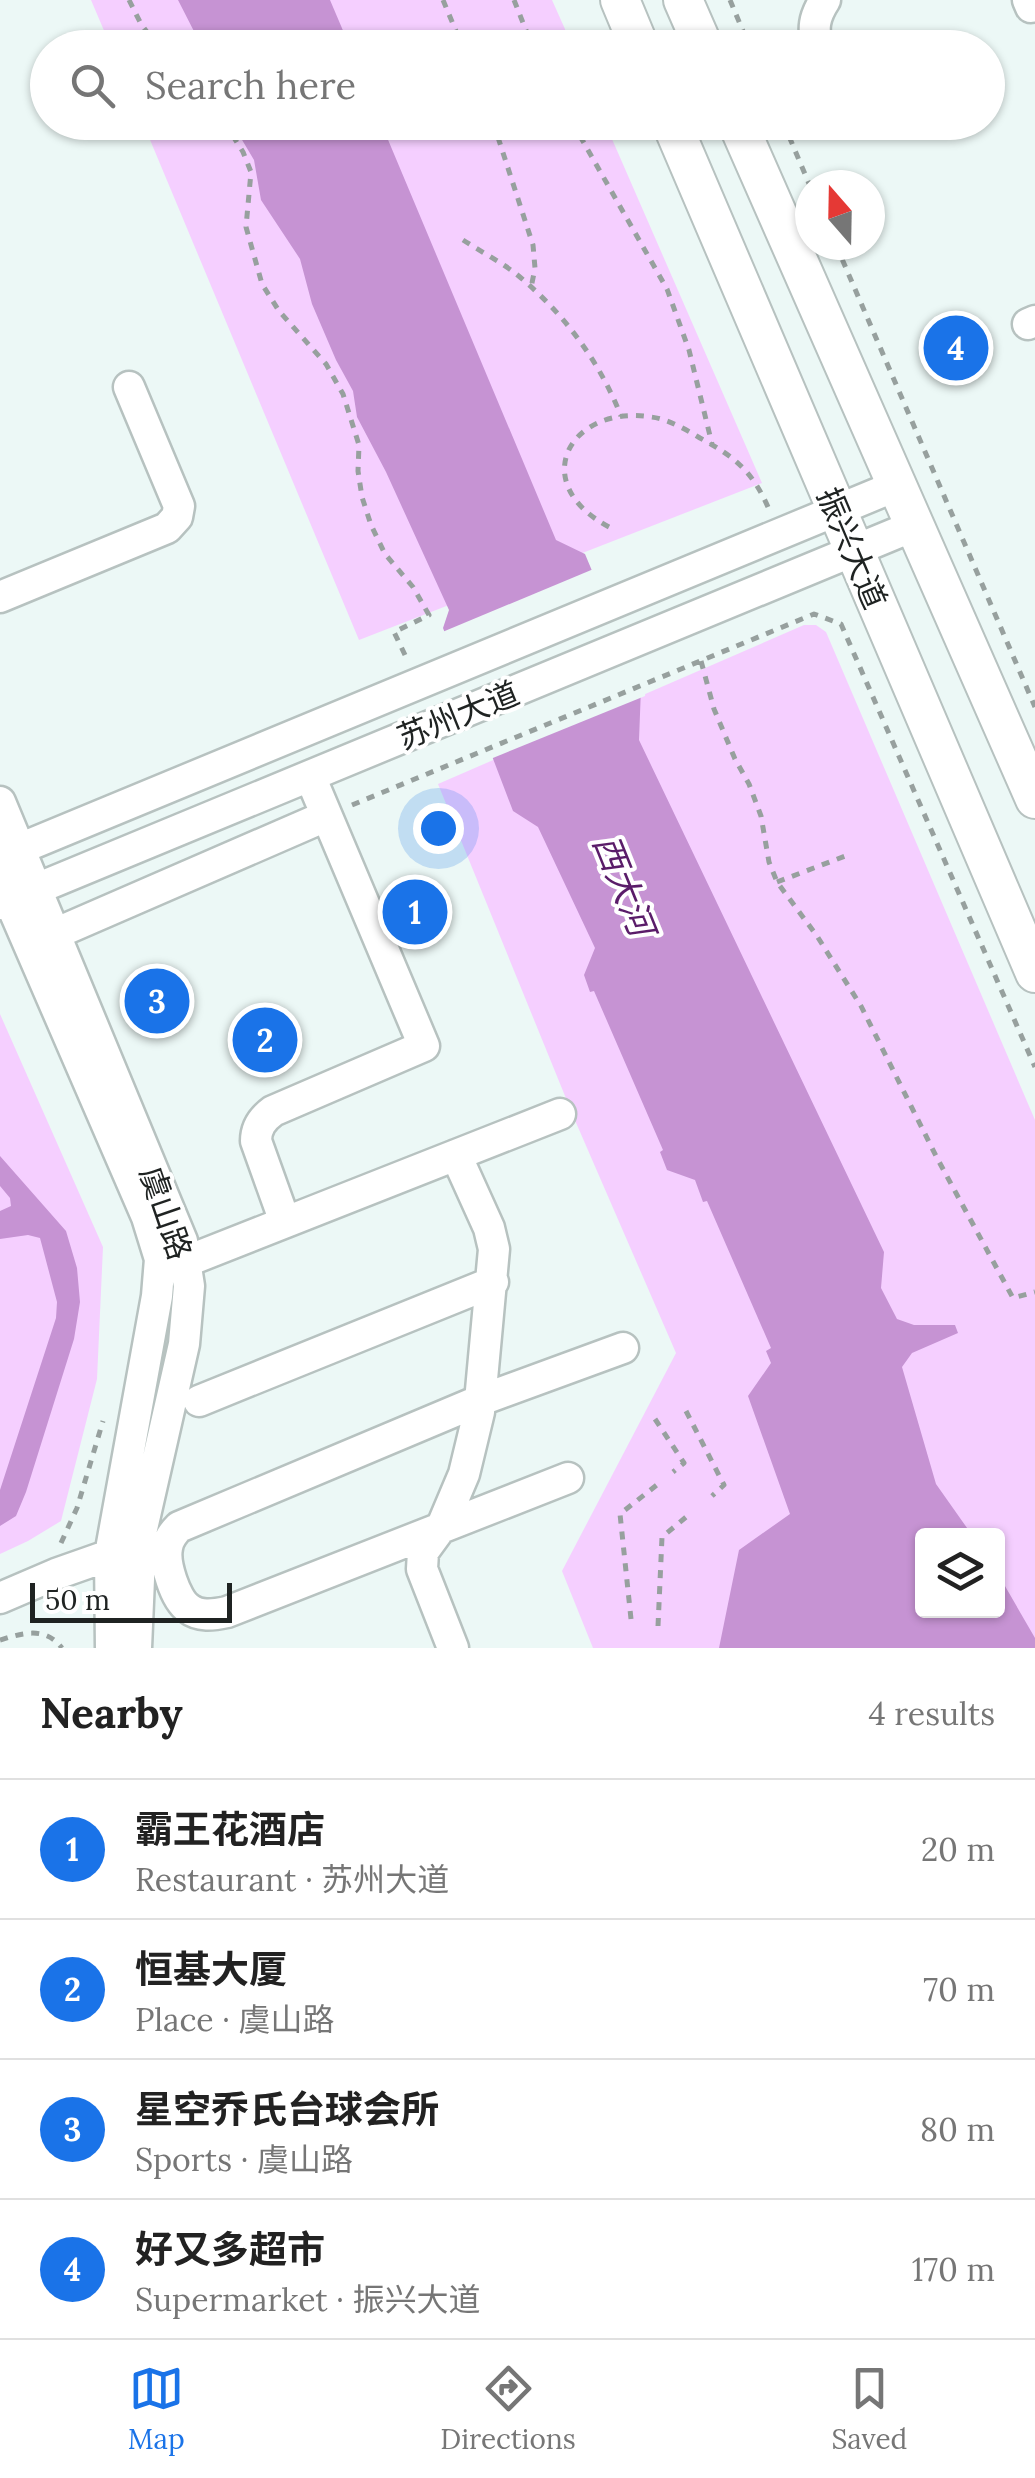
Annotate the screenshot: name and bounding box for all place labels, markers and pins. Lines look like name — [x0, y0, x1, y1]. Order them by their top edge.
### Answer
pin: 4 — [924, 310, 988, 386]
pin: 1 — [382, 874, 448, 950]
pin: 3 — [124, 964, 190, 1038]
pin: 2 — [232, 1002, 298, 1078]

